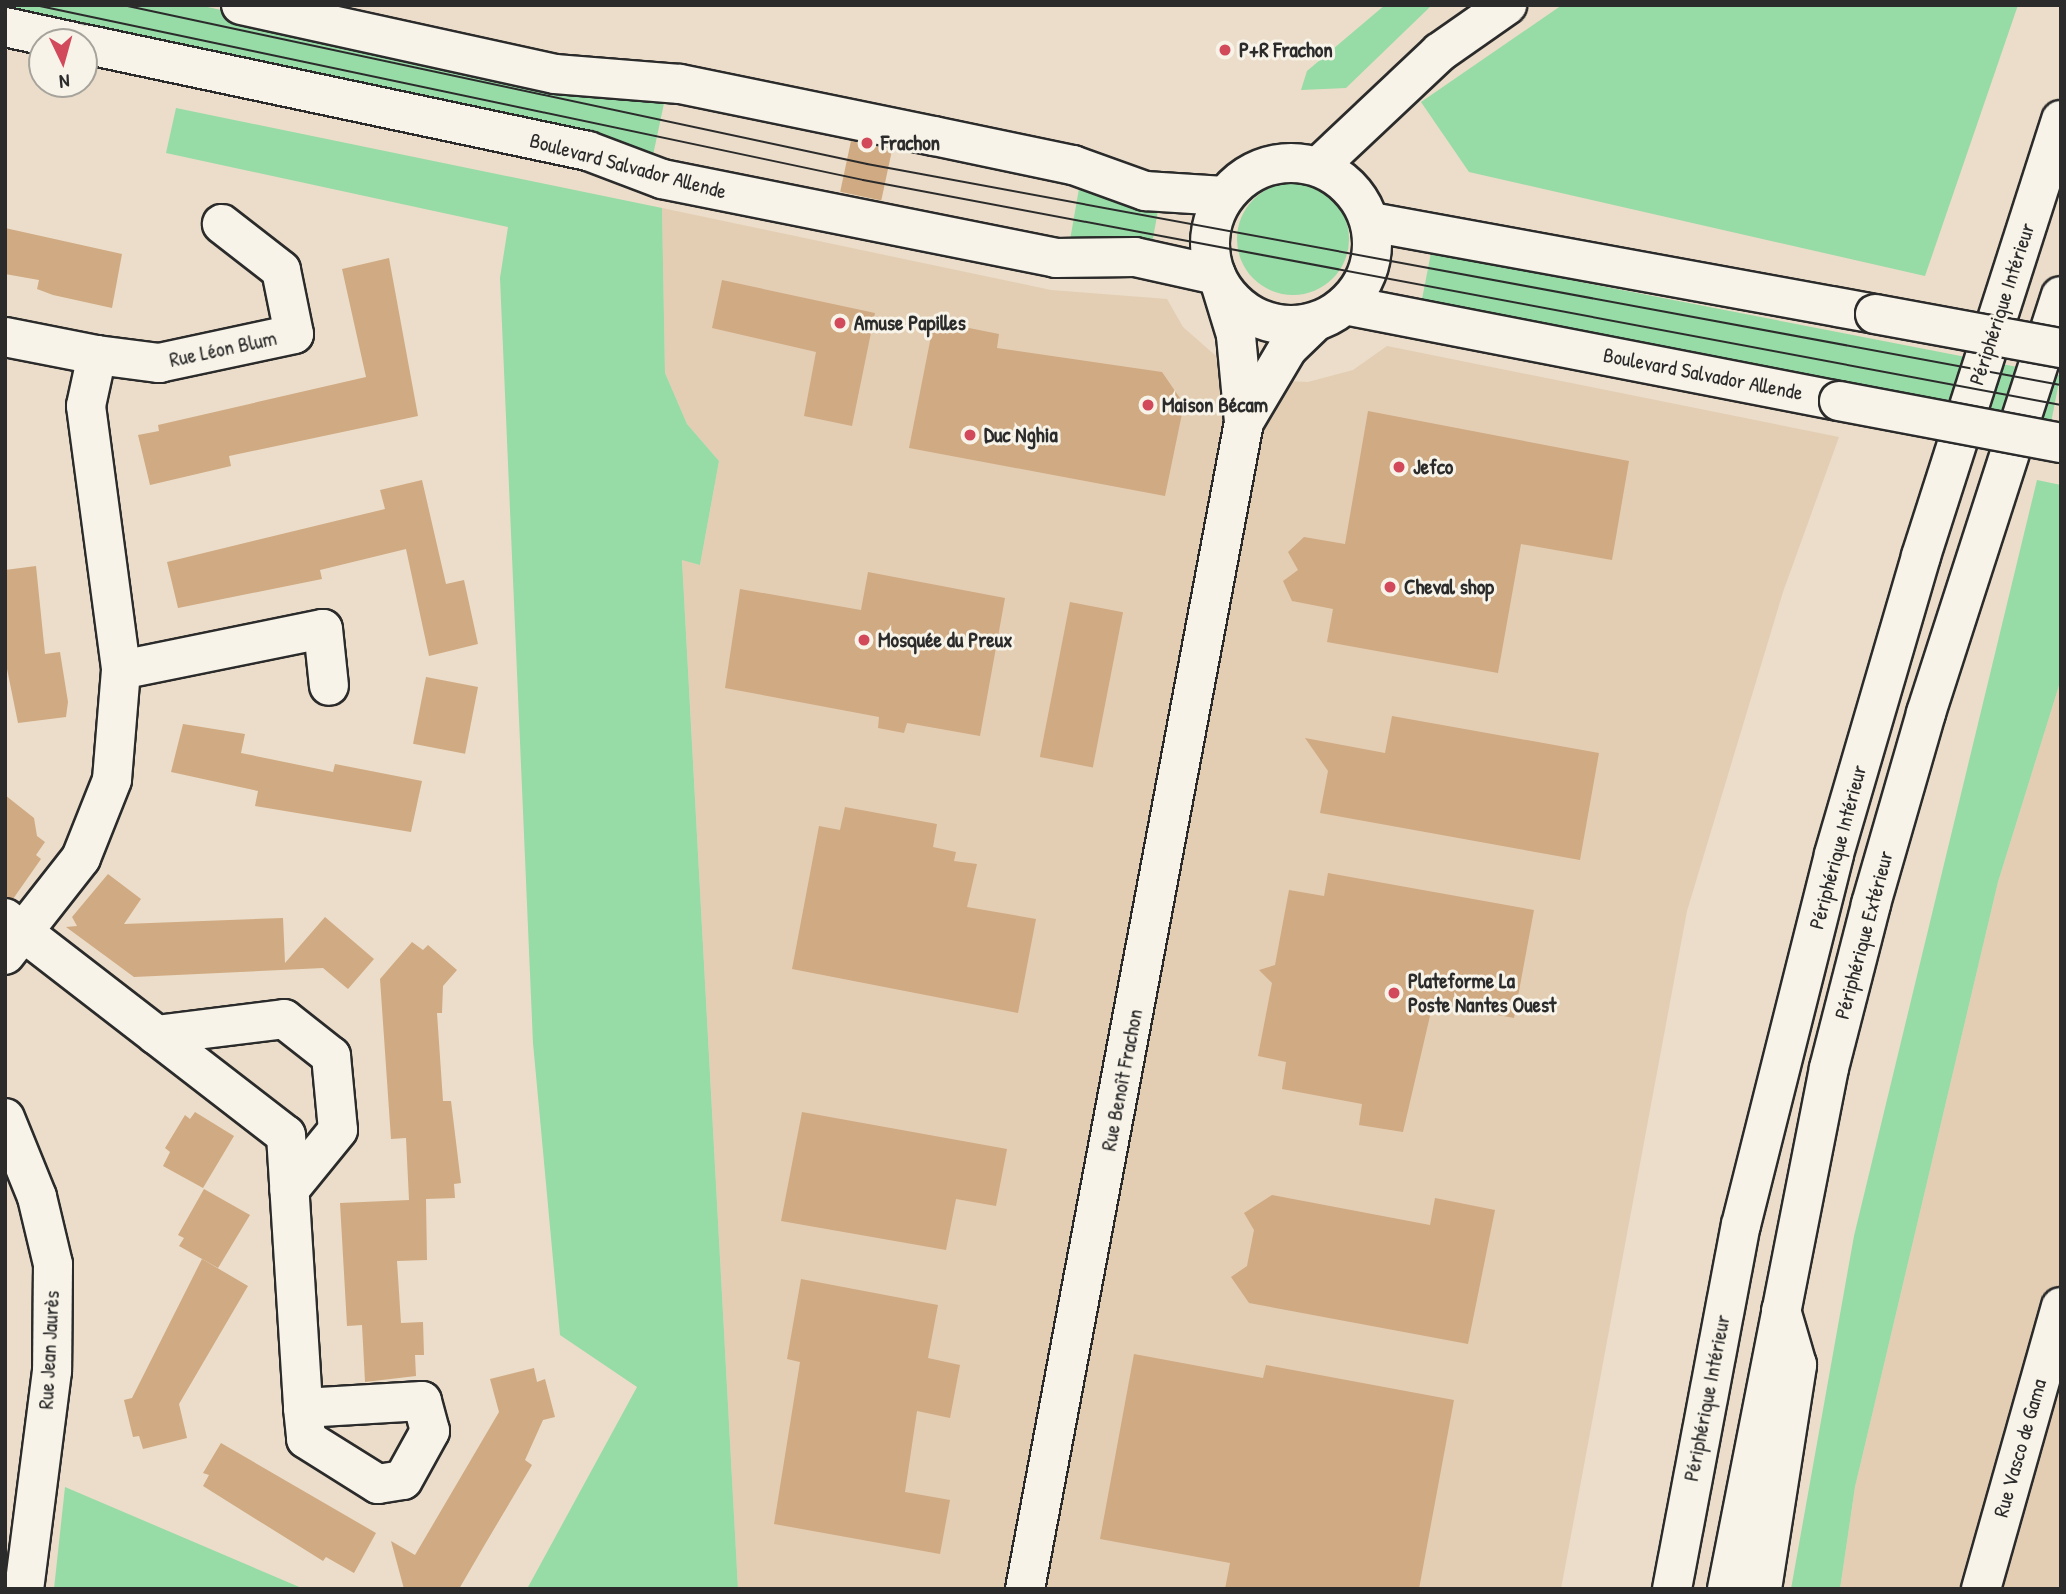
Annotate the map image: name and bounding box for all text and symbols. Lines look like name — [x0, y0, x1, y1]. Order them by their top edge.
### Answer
north arrow — [28, 28, 98, 98]
place label: P+R Frachon — [1239, 37, 1333, 63]
marker: P+R Frachon — [1217, 42, 1233, 58]
text: N — [58, 69, 71, 95]
street label: Boulevard Salvador Allende — [527, 128, 729, 204]
place label: Frachon — [881, 130, 940, 156]
marker: Frachon — [859, 135, 875, 151]
street label: Périphérique Intérieur — [1964, 220, 2040, 388]
place label: Amuse Papilles — [854, 310, 966, 336]
marker: Amuse Papilles — [832, 315, 848, 331]
street label: Rue Léon Blum — [167, 325, 279, 373]
street label: Boulevard Salvador Allende — [1601, 342, 1805, 406]
place label: Maison Bécam — [1162, 392, 1268, 418]
marker: Maison Bécam — [1140, 397, 1156, 413]
place label: Duc Nghia — [984, 422, 1058, 448]
marker: Duc Nghia — [962, 427, 978, 443]
place label: Jefco — [1413, 454, 1453, 480]
marker: Jefco — [1391, 459, 1407, 475]
place label: Cheval shop — [1404, 574, 1494, 600]
marker: Cheval shop — [1382, 579, 1398, 595]
place label: Mosquée du Preux — [878, 627, 1012, 653]
marker: Mosquée du Preux — [856, 632, 872, 648]
street label: Périphérique Intérieur — [1804, 762, 1872, 932]
street label: Périphérique Extérieur — [1829, 848, 1899, 1022]
place label: Plateforme La Poste Nantes Ouest — [1408, 968, 1556, 1018]
marker: Plateforme La Poste Nantes Ouest — [1386, 985, 1402, 1001]
street label: Rue Benoît Frachon — [1096, 1007, 1148, 1153]
street label: Rue Jean Jaurès — [33, 1290, 65, 1410]
street label: Périphérique Intérieur — [1678, 1313, 1736, 1483]
street label: Rue Vasco de Gama — [1988, 1376, 2052, 1520]

